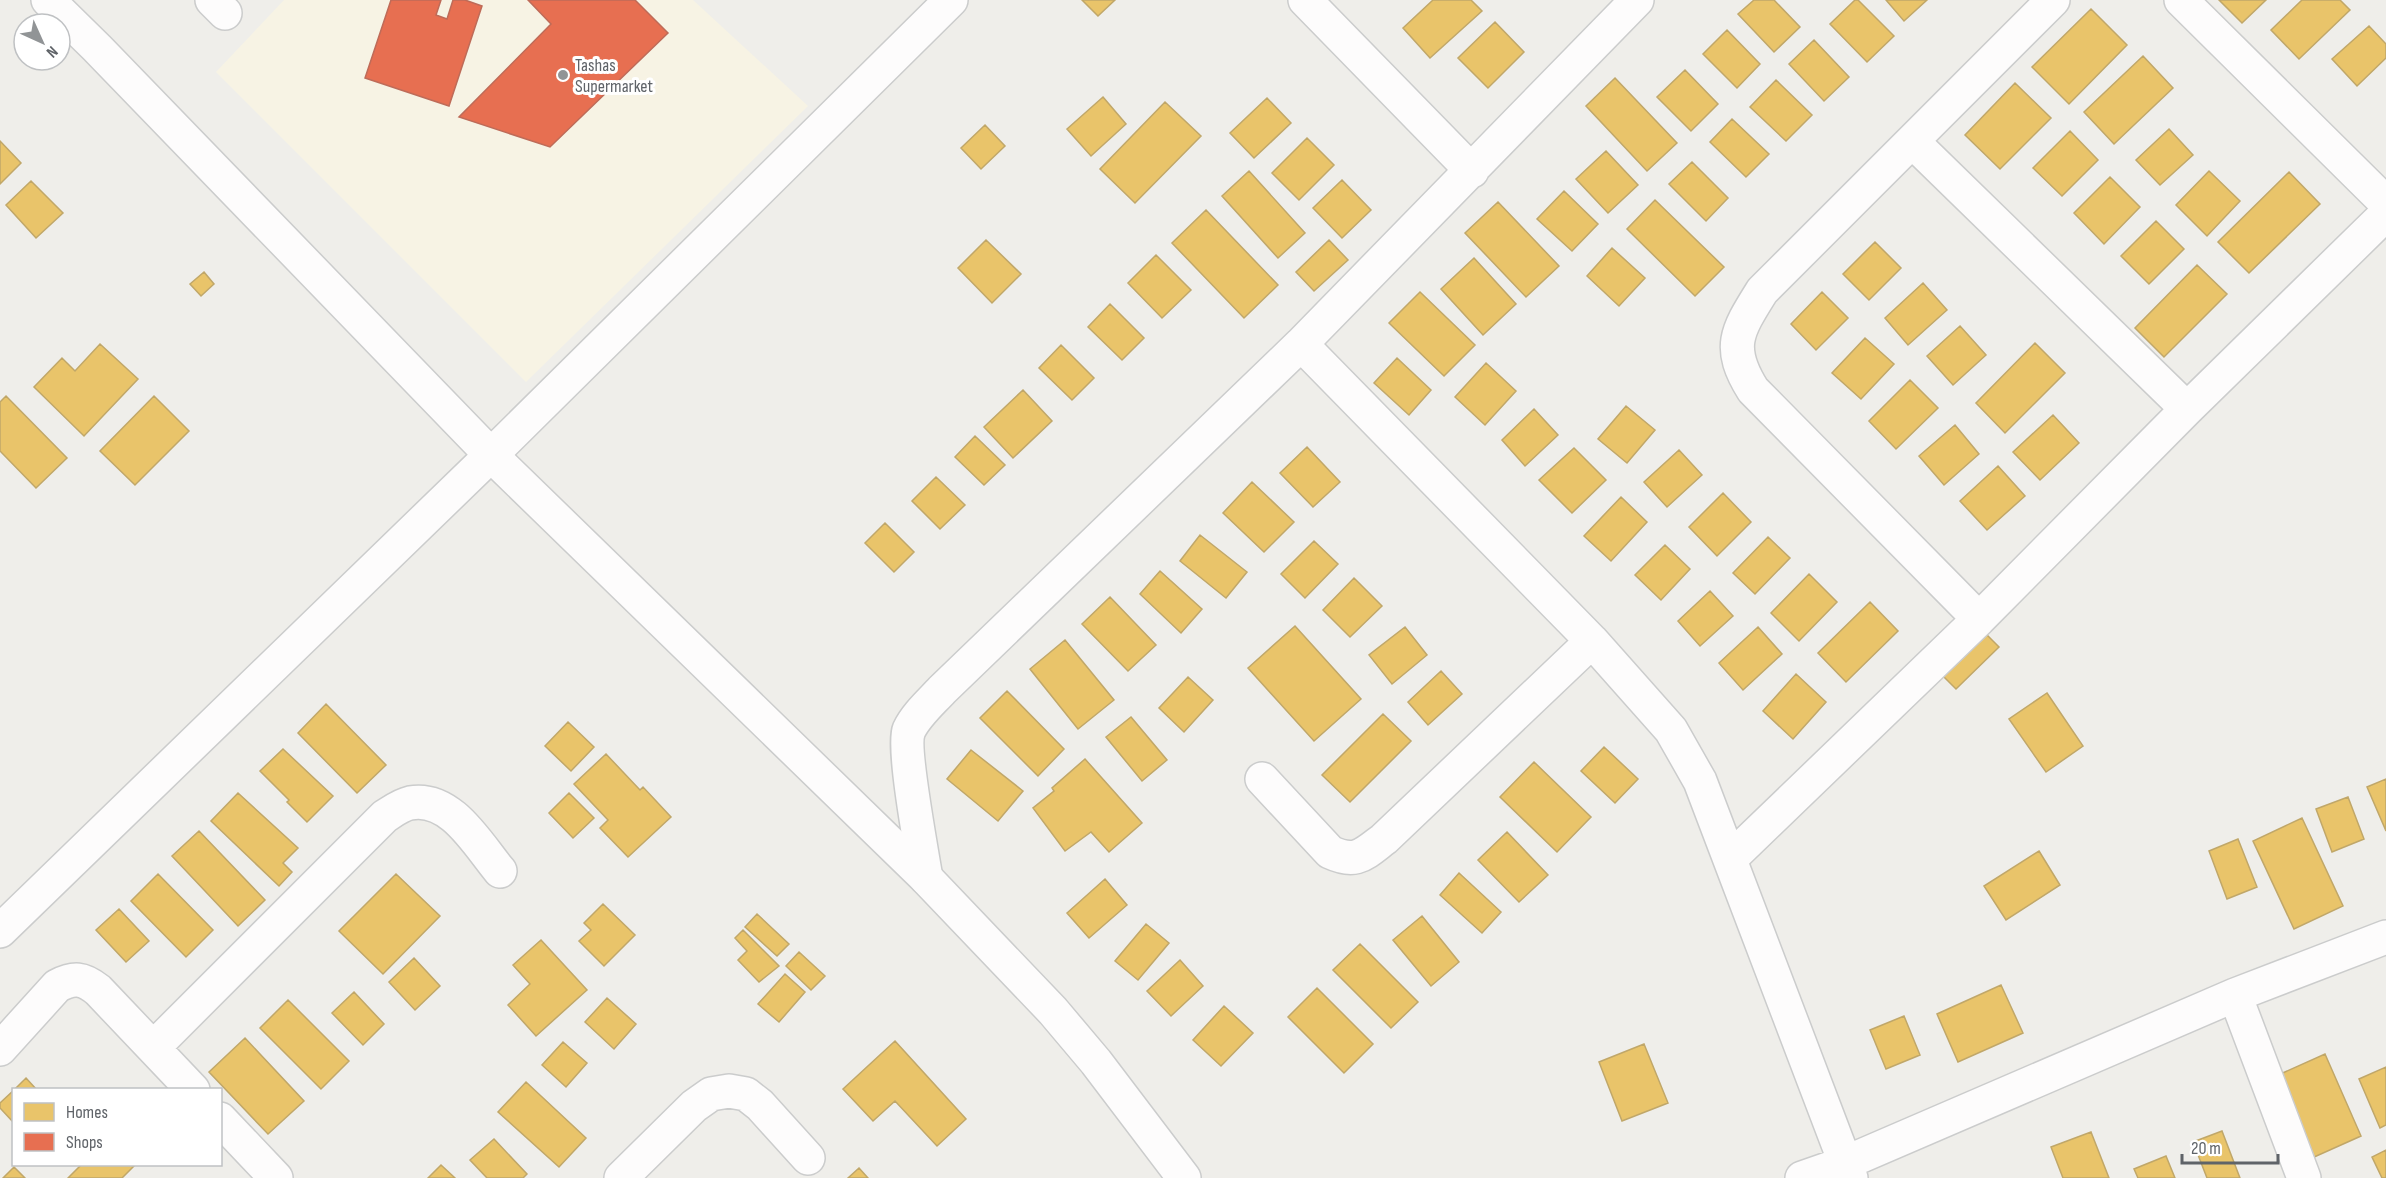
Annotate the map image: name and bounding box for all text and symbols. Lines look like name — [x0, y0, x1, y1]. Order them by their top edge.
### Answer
north arrow — [12, 12, 72, 72]
text: N — [42, 42, 61, 61]
place label: Tashas Supermarket — [575, 55, 654, 97]
marker: Tashas Supermarket — [556, 68, 570, 82]
legend — [12, 1088, 222, 1166]
text: Homes — [66, 1102, 108, 1123]
scale bar — [2182, 1127, 2278, 1165]
text: Shops — [66, 1132, 103, 1153]
text: 20 m — [2191, 1138, 2221, 1159]

